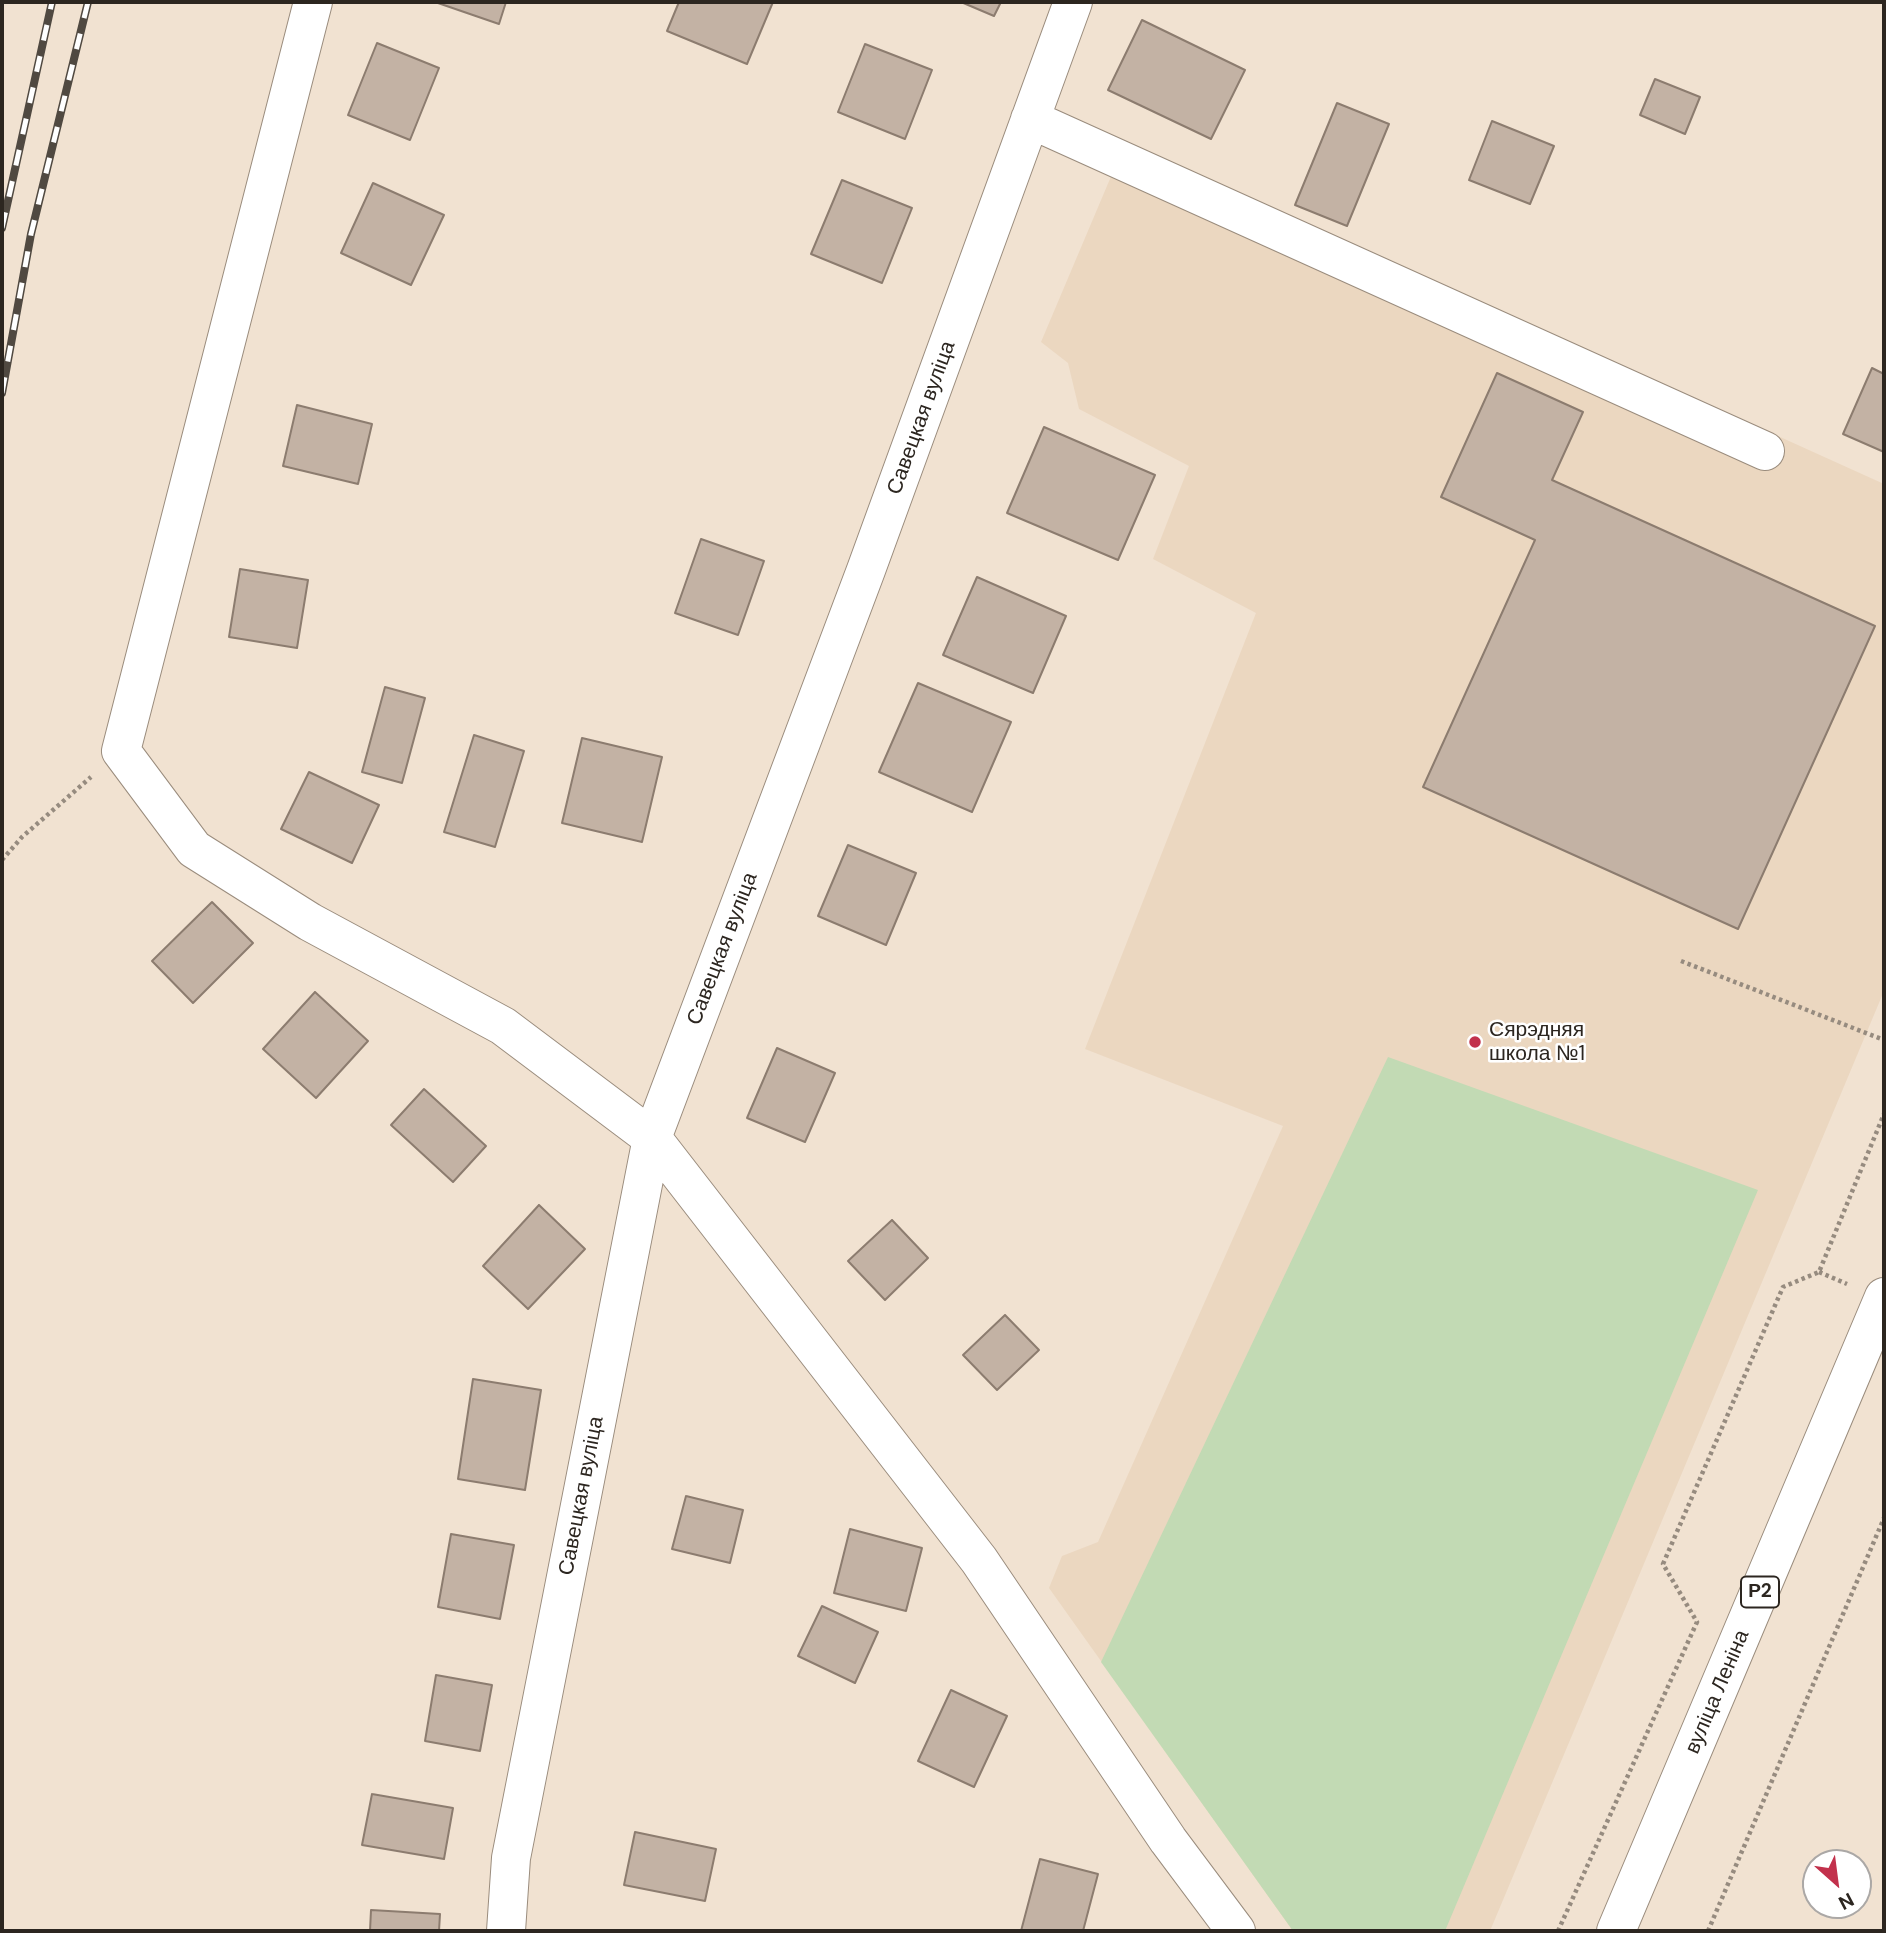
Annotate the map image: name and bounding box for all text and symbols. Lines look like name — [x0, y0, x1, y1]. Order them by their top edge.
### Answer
street label: Савецкая вуліца — [883, 338, 961, 498]
street label: Савецкая вуліца — [682, 869, 764, 1029]
place label: Сярэдняя школа №1 — [1489, 1017, 1585, 1067]
marker: Сярэдняя школа №1 — [1467, 1034, 1483, 1050]
street label: Савецкая вуліца — [554, 1414, 610, 1578]
road number: Р2 — [1741, 1576, 1779, 1608]
street label: вуліца Леніна — [1681, 1626, 1755, 1758]
north arrow — [1802, 1849, 1872, 1919]
text: N — [1834, 1887, 1858, 1916]

